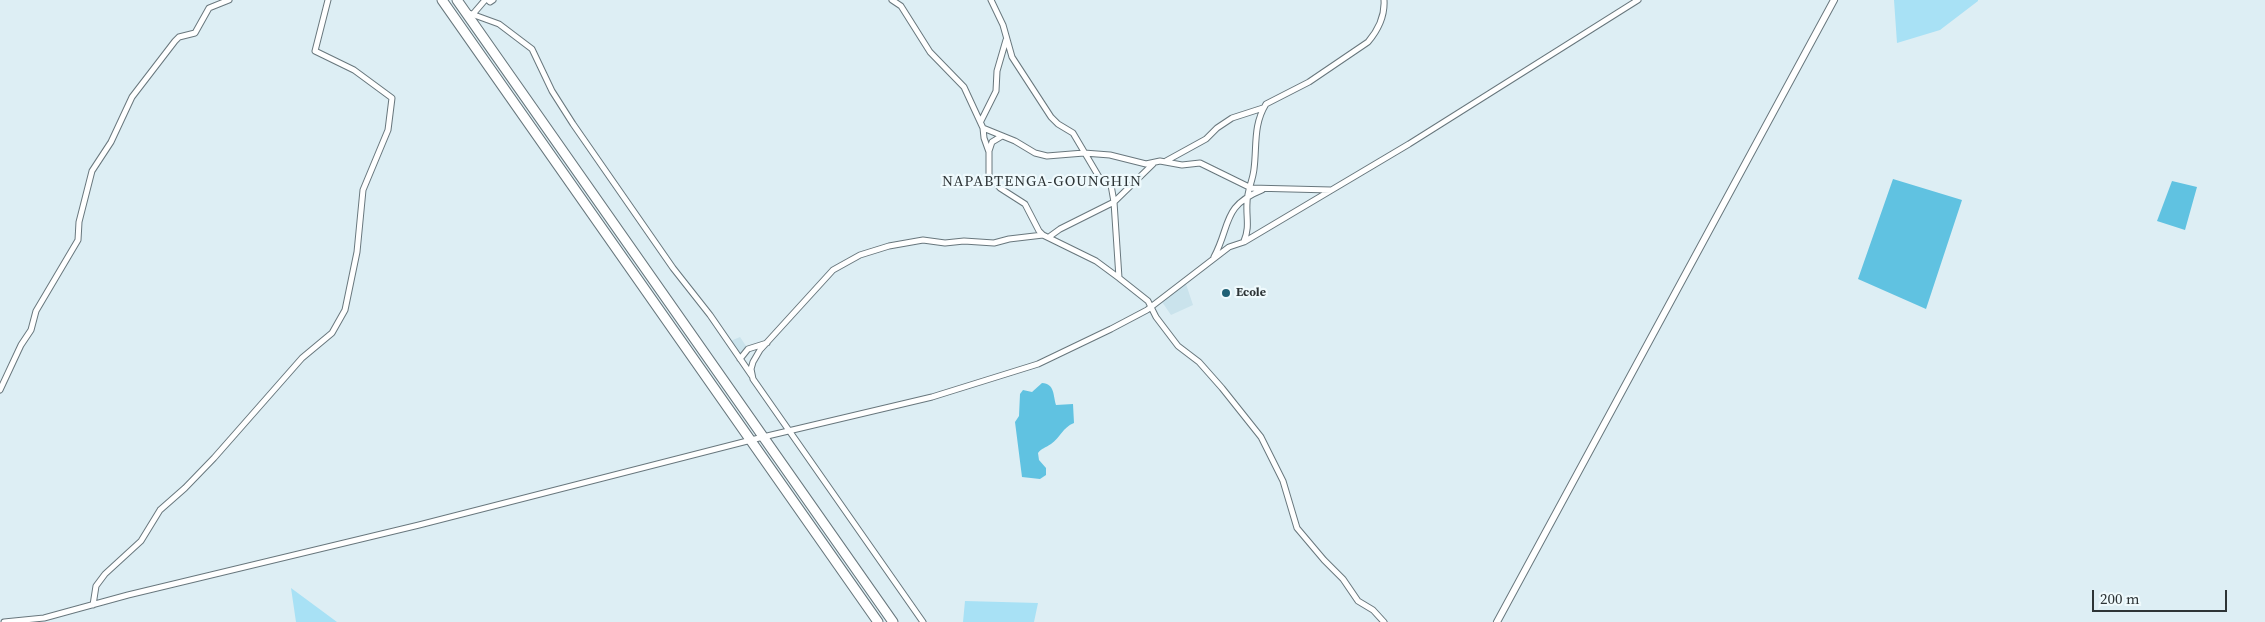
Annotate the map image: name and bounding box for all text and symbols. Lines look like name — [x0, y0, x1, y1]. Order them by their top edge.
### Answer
district label: NAPABTENGA-GOUNGHIN — [940, 173, 1144, 191]
place label: Ecole — [1236, 286, 1266, 300]
marker: Ecole — [1220, 287, 1232, 299]
scale bar — [2095, 580, 2230, 612]
text: 200 m — [2100, 588, 2140, 609]

